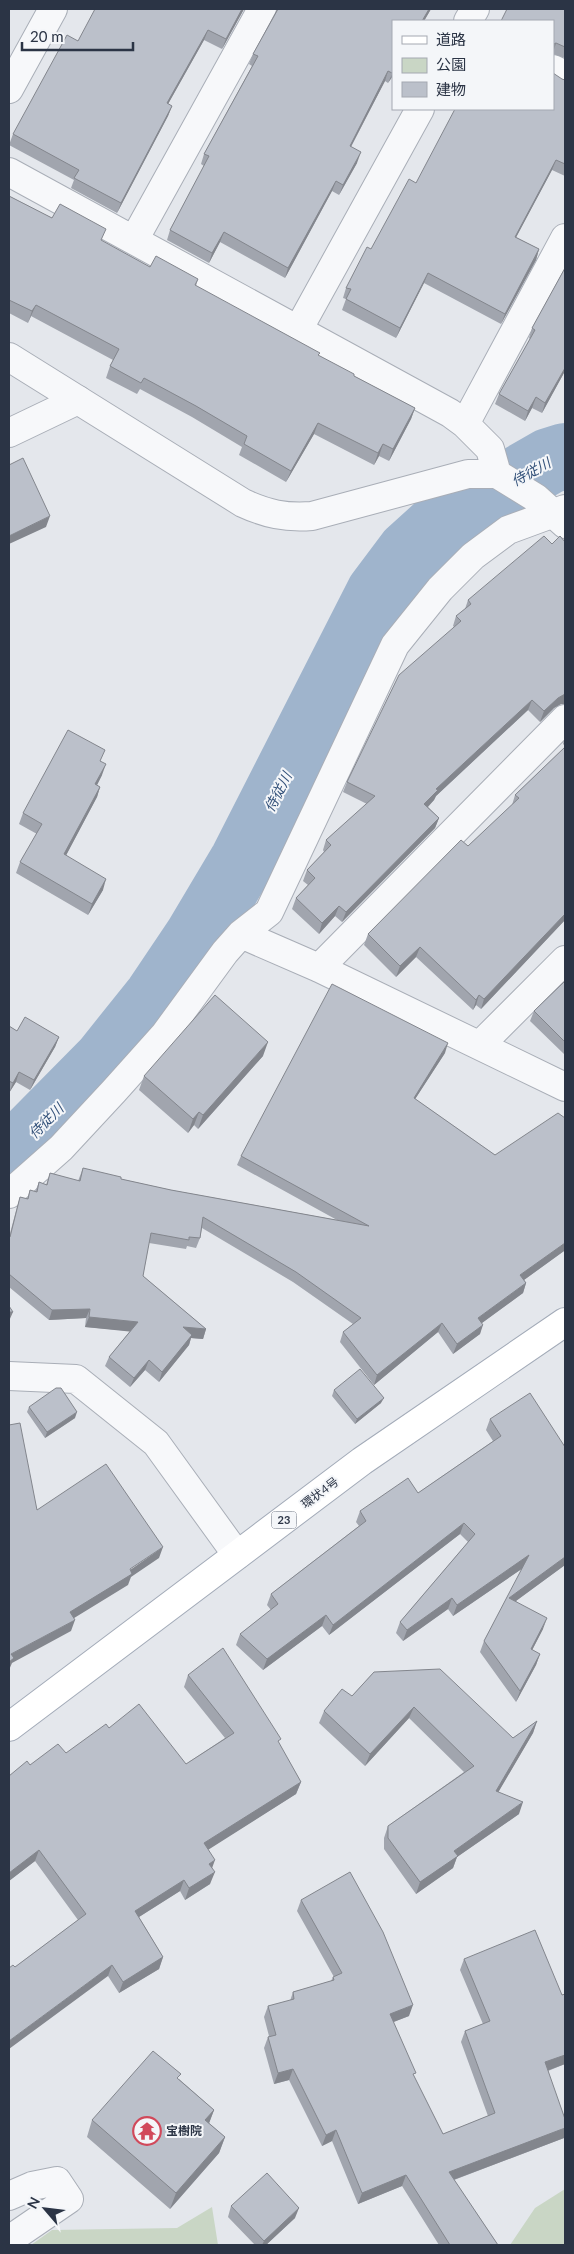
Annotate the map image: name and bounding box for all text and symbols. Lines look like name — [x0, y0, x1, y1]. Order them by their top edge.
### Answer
scale bar — [22, 20, 134, 52]
legend — [392, 20, 554, 110]
text: 20 m — [30, 27, 64, 45]
text: 道路 — [436, 30, 466, 48]
text: 公園 — [436, 55, 466, 73]
text: 建物 — [436, 80, 466, 98]
water label: 侍従川 — [508, 453, 555, 489]
water label: 侍従川 — [260, 767, 296, 814]
water label: 侍従川 — [25, 1098, 68, 1142]
street label: 環状4号 — [298, 1474, 341, 1512]
road number: 23 — [272, 1512, 296, 1528]
temple icon: 宝樹院 — [132, 2116, 162, 2146]
place label: 宝樹院 — [166, 2123, 202, 2138]
north arrow — [20, 2184, 70, 2234]
text: N — [23, 2194, 43, 2211]

